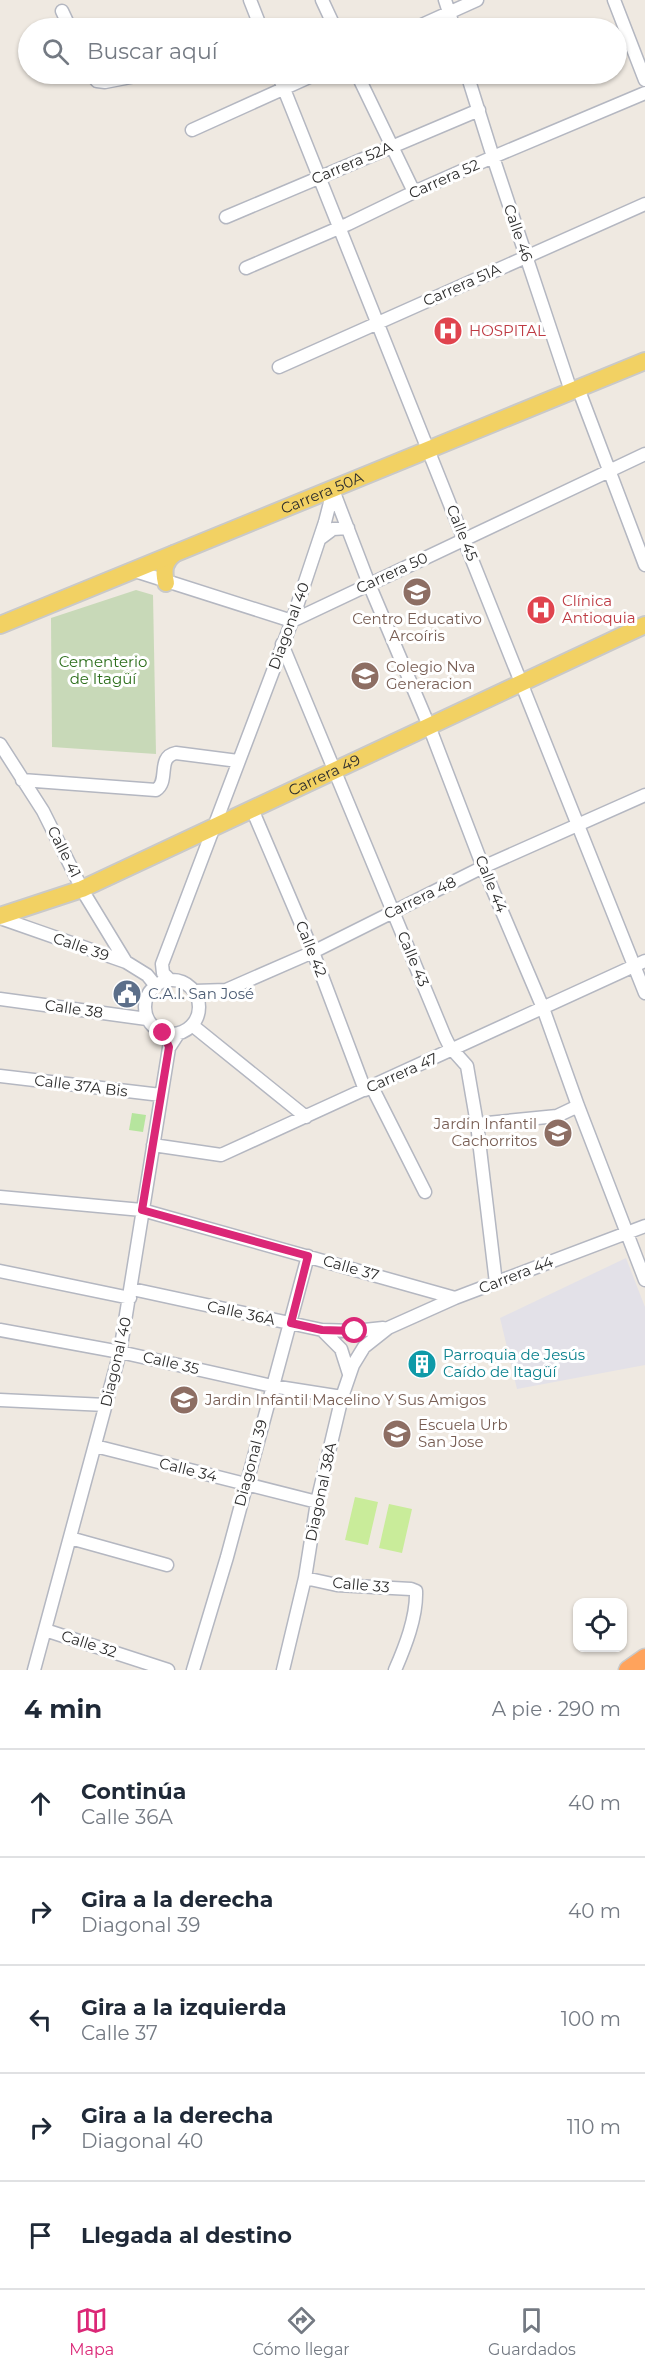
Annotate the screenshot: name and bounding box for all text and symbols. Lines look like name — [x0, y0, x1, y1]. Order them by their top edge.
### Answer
search box — [18, 18, 627, 84]
icon: search — [39, 35, 72, 68]
text: Buscar aquí — [87, 38, 218, 65]
street label: Carrera 52A — [308, 137, 395, 188]
street label: Carrera 52 — [406, 155, 482, 203]
street label: Calle 46 — [500, 202, 537, 264]
street label: Carrera 51A — [420, 259, 504, 310]
hospital icon: HOSPITAL — [432, 315, 464, 347]
place label: HOSPITAL — [469, 321, 546, 340]
street label: Carrera 50A — [278, 467, 366, 518]
street label: Calle 45 — [443, 502, 482, 564]
street label: Carrera 50 — [353, 548, 431, 597]
school or university icon: Centro Educativo Arcoíris — [401, 576, 433, 608]
street label: Diagonal 40 — [264, 579, 313, 672]
place label: Clínica Antioquia — [562, 591, 636, 627]
hospital icon: Clínica Antioquia — [525, 594, 557, 626]
place label: Centro Educativo Arcoíris — [352, 609, 482, 645]
park label: Cementerio de Itagüí — [59, 652, 147, 688]
place label: Colegio Nva Generacion — [386, 657, 475, 693]
school or university icon: Colegio Nva Generacion — [349, 660, 381, 692]
street label: Carrera 49 — [285, 750, 363, 800]
street label: Calle 41 — [43, 823, 85, 881]
street label: Calle 44 — [471, 852, 512, 915]
street label: Carrera 48 — [381, 872, 459, 923]
street label: Calle 42 — [292, 918, 331, 980]
street label: Calle 39 — [51, 928, 112, 965]
street label: Calle 43 — [393, 928, 434, 989]
public building icon: C.A.I. San José — [111, 978, 143, 1010]
place label: C.A.I. San José — [148, 984, 254, 1003]
street label: Calle 38 — [44, 995, 104, 1022]
route end — [149, 1019, 175, 1045]
street label: Carrera 47 — [363, 1048, 441, 1097]
street label: Calle 37A Bis — [33, 1070, 129, 1101]
place label: Jardin Infantil Cachorritos — [433, 1114, 537, 1150]
school or university icon: Jardin Infantil Cachorritos — [542, 1117, 574, 1149]
street label: Calle 37 — [321, 1250, 382, 1285]
street label: Carrera 44 — [476, 1252, 556, 1297]
street label: Calle 36A — [205, 1296, 277, 1329]
street label: Diagonal 40 — [96, 1315, 135, 1409]
route start — [341, 1317, 367, 1343]
place label: Parroquia de Jesús Caído de Itagüí — [443, 1345, 585, 1381]
street label: Calle 35 — [141, 1347, 201, 1378]
building icon: Parroquia de Jesús Caído de Itagüí — [406, 1348, 438, 1380]
school or university icon: Jardin Infantil Macelino Y Sus Amigos — [168, 1384, 200, 1416]
place label: Jardin Infantil Macelino Y Sus Amigos — [204, 1390, 486, 1409]
place label: Escuela Urb San Jose — [418, 1415, 508, 1451]
street label: Diagonal 39 — [230, 1417, 271, 1509]
school or university icon: Escuela Urb San Jose — [381, 1418, 413, 1450]
street label: Diagonal 38A — [301, 1440, 340, 1543]
street label: Calle 34 — [157, 1453, 219, 1486]
street label: Calle 33 — [332, 1573, 390, 1596]
map controls — [573, 1598, 627, 1652]
button: locate — [573, 1598, 627, 1652]
street label: Calle 32 — [59, 1626, 119, 1661]
text: 4 min — [24, 1693, 102, 1725]
text: A pie · 290 m — [492, 1697, 621, 1721]
text: Continúa — [81, 1778, 186, 1805]
icon: ahead — [24, 1787, 57, 1820]
text: 40 m — [568, 1791, 621, 1815]
text: Calle 36A — [81, 1805, 173, 1829]
text: Gira a la derecha — [81, 1886, 273, 1913]
icon: right — [24, 1895, 57, 1928]
text: 40 m — [568, 1899, 621, 1923]
text: Diagonal 39 — [81, 1913, 200, 1937]
text: Gira a la izquierda — [81, 1994, 287, 2021]
icon: left — [24, 2003, 57, 2036]
text: 100 m — [561, 2007, 621, 2031]
text: Calle 37 — [81, 2021, 158, 2045]
text: Gira a la derecha — [81, 2102, 273, 2129]
icon: right — [24, 2111, 57, 2144]
text: 110 m — [567, 2115, 621, 2139]
text: Diagonal 40 — [81, 2129, 203, 2153]
icon: arrive — [24, 2219, 57, 2252]
text: Llegada al destino — [81, 2222, 292, 2249]
tab: Mapa — [69, 2304, 114, 2359]
tab: Cómo llegar — [252, 2304, 350, 2359]
tab: Guardados — [488, 2304, 576, 2359]

